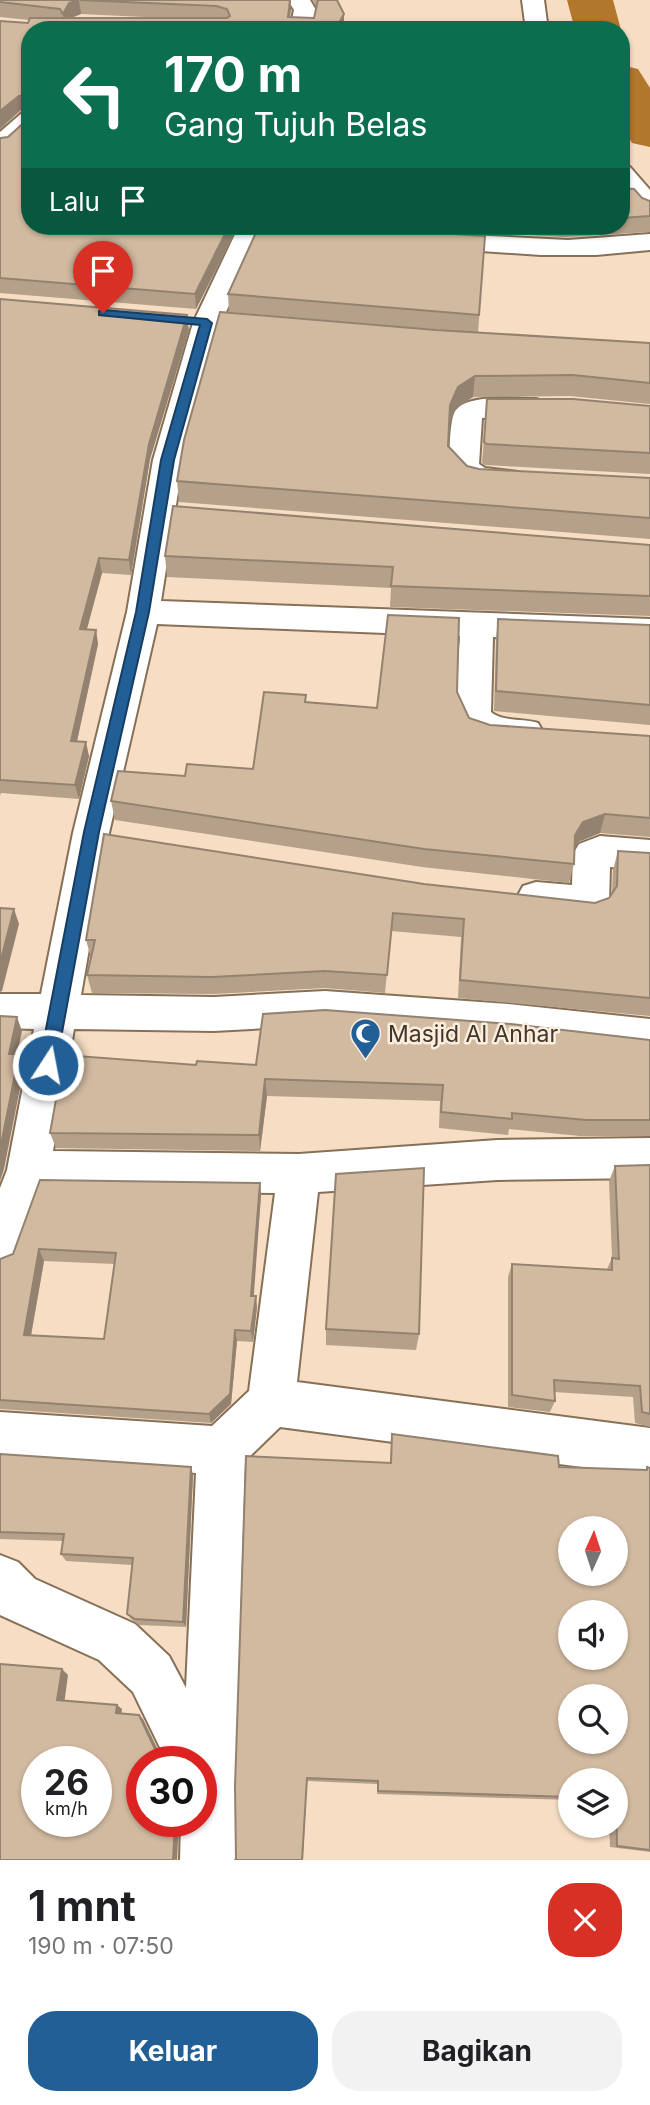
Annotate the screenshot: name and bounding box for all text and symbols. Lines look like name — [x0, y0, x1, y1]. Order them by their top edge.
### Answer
text: 170 m — [164, 45, 302, 104]
icon: left — [49, 49, 140, 140]
text: Gang Tujuh Belas — [164, 105, 427, 144]
icon: arrive — [114, 182, 152, 220]
text: Lalu — [49, 186, 100, 217]
pin — [73, 241, 133, 313]
icon: arrive — [84, 252, 122, 290]
mosque icon: Masjid Al Anhar — [348, 1017, 382, 1061]
place label: Masjid Al Anhar — [388, 1020, 558, 1048]
position arrow — [11, 1028, 85, 1102]
north arrow — [558, 1516, 628, 1586]
map controls — [558, 1516, 628, 1838]
button: sound — [558, 1600, 628, 1670]
button: search — [558, 1684, 628, 1754]
speed limit sign: 30 — [126, 1746, 217, 1837]
text: 26 — [44, 1761, 89, 1803]
button: layers — [558, 1768, 628, 1838]
text: km/h — [45, 1798, 88, 1819]
text: 1 mnt — [28, 1880, 136, 1931]
button: close — [548, 1883, 622, 1957]
text: 190 m · 07:50 — [28, 1932, 174, 1960]
button: Keluar — [28, 2011, 318, 2091]
button: Bagikan — [332, 2011, 622, 2091]

